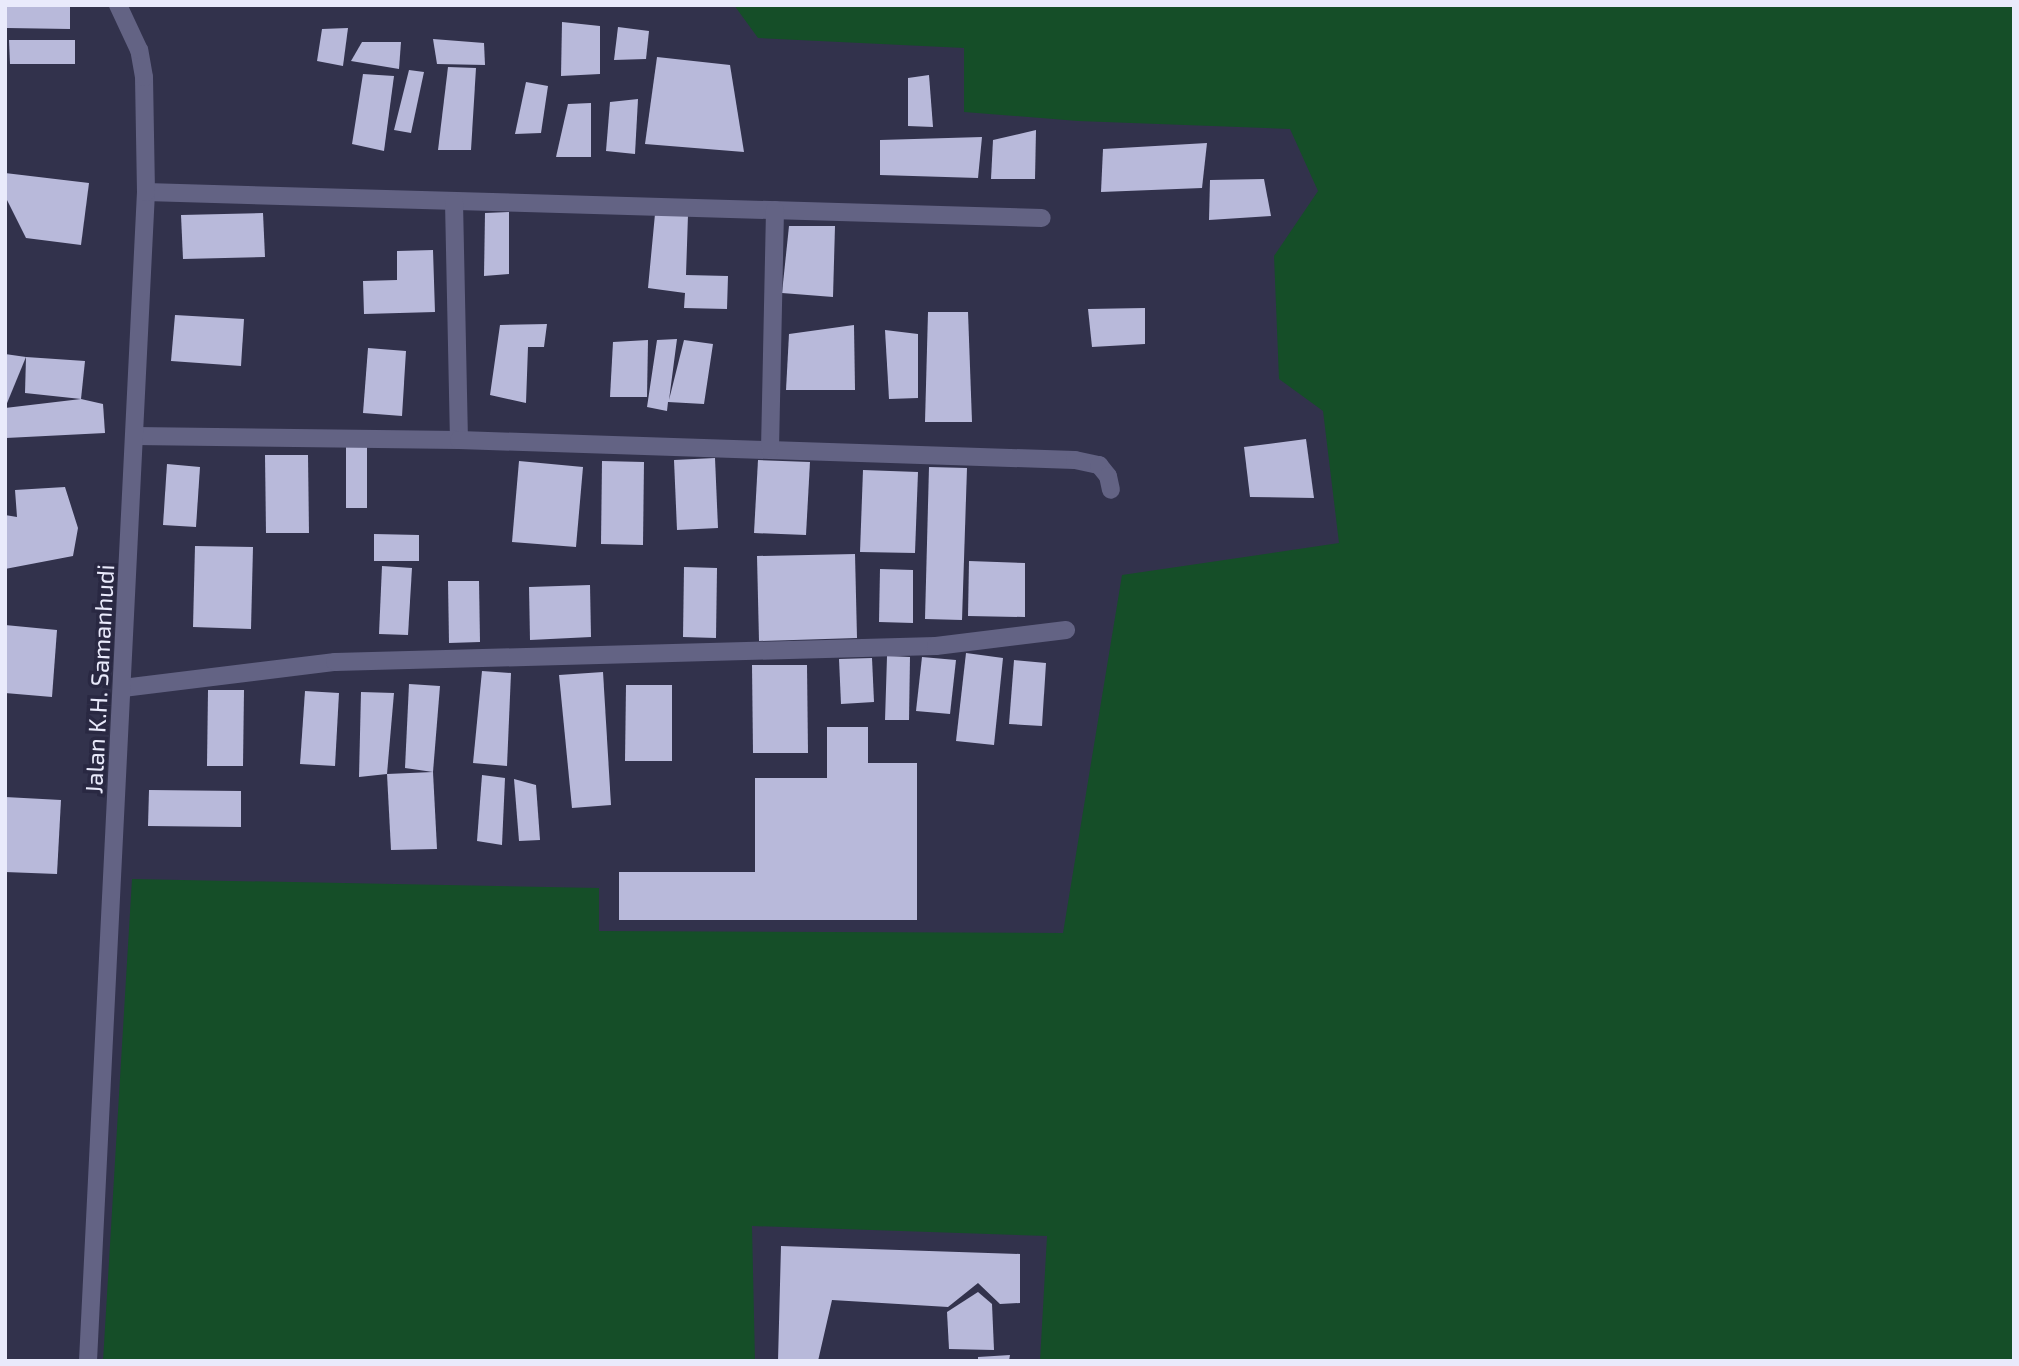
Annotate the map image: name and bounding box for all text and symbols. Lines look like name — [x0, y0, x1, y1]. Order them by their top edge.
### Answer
street label: Jalan K.H. Samanhudi — [79, 564, 119, 794]

